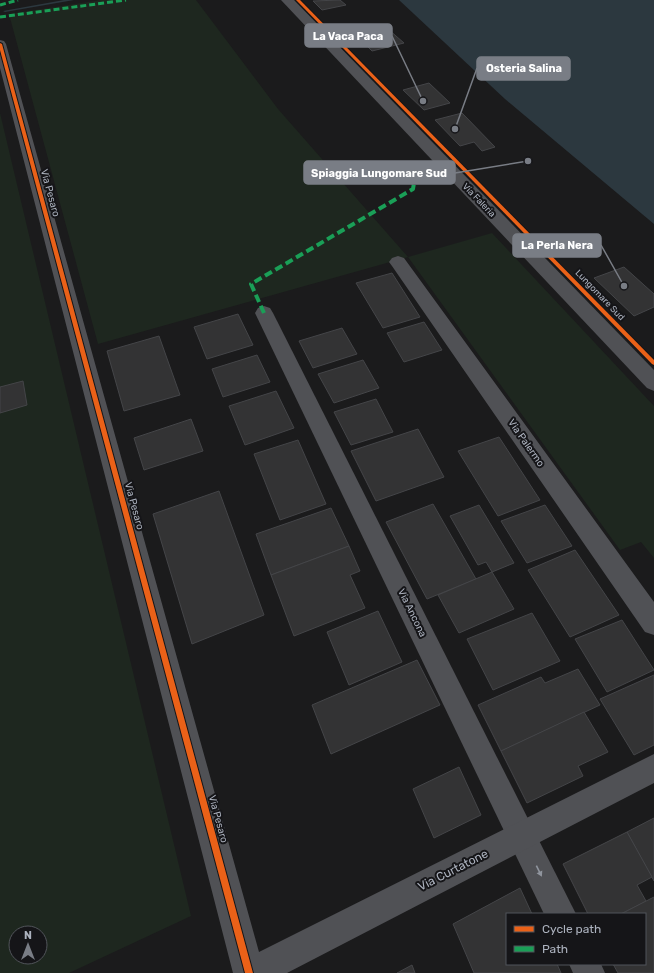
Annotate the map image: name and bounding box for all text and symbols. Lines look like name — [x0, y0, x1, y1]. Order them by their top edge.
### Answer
callout: La Vaca Paca — [305, 24, 392, 47]
text: La Vaca Paca — [313, 30, 383, 43]
callout: Osteria Salina — [477, 57, 570, 80]
text: Osteria Salina — [486, 62, 562, 75]
callout: Spiaggia Lungomare Sud — [304, 161, 455, 184]
text: Spiaggia Lungomare Sud — [311, 167, 447, 180]
street label: Via Pesaro — [38, 168, 62, 218]
street label: Via Faleria — [460, 181, 498, 219]
callout: La Perla Nera — [513, 234, 601, 257]
text: La Perla Nera — [521, 239, 593, 252]
street label: Lungomare Sud — [573, 268, 627, 322]
street label: Via Palermo — [505, 417, 547, 469]
street label: Via Pesaro — [122, 481, 146, 531]
street label: Via Ancona — [395, 587, 429, 639]
street label: Via Pesaro — [206, 794, 230, 844]
street label: Via Curtatone — [416, 846, 491, 894]
one-way arrow — [536, 865, 542, 876]
legend — [506, 913, 646, 965]
text: Cycle path — [542, 922, 601, 936]
north arrow — [8, 925, 48, 965]
text: N — [24, 929, 32, 942]
text: Path — [542, 942, 568, 956]

